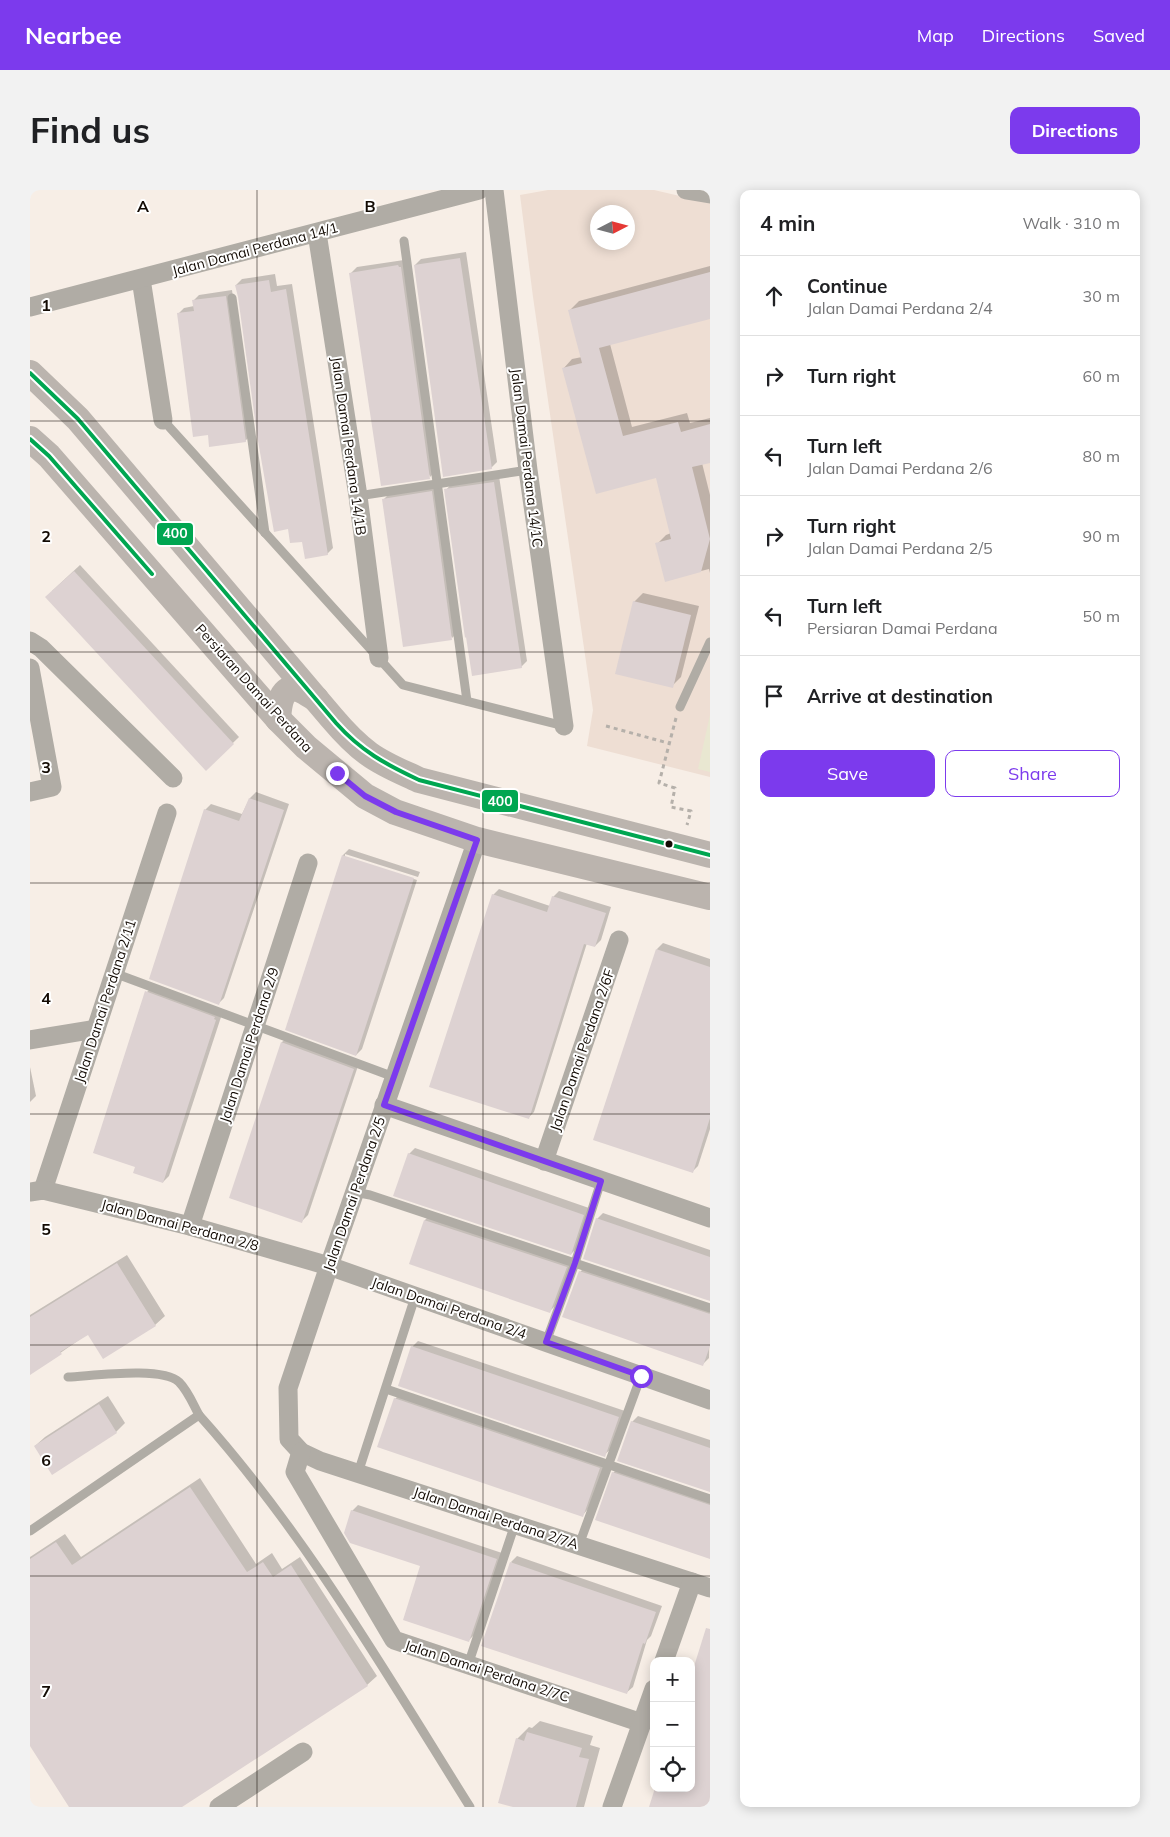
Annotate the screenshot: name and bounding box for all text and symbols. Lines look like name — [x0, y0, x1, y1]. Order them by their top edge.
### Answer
text: Nearbee — [25, 20, 122, 50]
text: Map — [917, 24, 954, 47]
text: Directions — [982, 24, 1065, 47]
text: Saved — [1093, 24, 1145, 47]
button: Directions — [1010, 107, 1140, 154]
text: Find us — [30, 108, 150, 152]
text: A — [137, 196, 149, 216]
text: B — [364, 196, 376, 216]
north arrow — [590, 205, 635, 250]
text: 4 min — [760, 210, 815, 236]
text: Walk · 310 m — [1022, 213, 1120, 233]
street label: Jalan Damai Perdana 14/1 — [170, 218, 340, 280]
text: Continue — [807, 274, 887, 298]
icon: ahead — [760, 282, 788, 310]
text: 30 m — [1083, 286, 1120, 306]
text: 1 — [41, 295, 51, 315]
text: Jalan Damai Perdana 2/4 — [807, 298, 993, 318]
street label: Jalan Damai Perdana 14/1B — [328, 355, 370, 537]
icon: right — [760, 362, 788, 390]
text: Turn right — [807, 364, 896, 388]
text: 60 m — [1083, 366, 1120, 386]
street label: Jalan Damai Perdana 14/1C — [507, 367, 547, 549]
text: Turn left — [807, 434, 882, 458]
icon: left — [760, 442, 788, 470]
text: 80 m — [1083, 446, 1120, 466]
text: Jalan Damai Perdana 2/6 — [807, 458, 993, 478]
text: Turn right — [807, 514, 896, 538]
line badge: 400 — [156, 522, 194, 546]
icon: right — [760, 522, 788, 550]
text: 400 — [162, 524, 188, 542]
text: 2 — [41, 526, 51, 546]
text: 90 m — [1083, 526, 1120, 546]
text: Jalan Damai Perdana 2/5 — [807, 538, 993, 558]
text: Turn left — [807, 594, 882, 618]
icon: left — [760, 602, 788, 630]
text: 50 m — [1083, 606, 1120, 626]
text: Persiaran Damai Perdana — [807, 618, 998, 638]
street label: Persiaran Damai Perdana — [192, 620, 316, 756]
icon: arrive — [760, 682, 788, 710]
text: Arrive at destination — [807, 684, 993, 708]
button: Save — [760, 750, 935, 797]
button: Share — [945, 750, 1120, 797]
text: 3 — [41, 757, 51, 777]
route end — [326, 762, 349, 785]
line badge: 400 — [481, 789, 519, 813]
text: 400 — [487, 792, 513, 810]
unlabelled marker — [664, 839, 674, 849]
street label: Jalan Damai Perdana 2/11 — [70, 917, 140, 1085]
street label: Jalan Damai Perdana 2/9 — [215, 965, 283, 1125]
street label: Jalan Damai Perdana 2/6F — [546, 966, 618, 1133]
text: 4 — [41, 988, 51, 1008]
street label: Jalan Damai Perdana 2/5 — [319, 1114, 389, 1274]
street label: Jalan Damai Perdana 2/8 — [99, 1195, 261, 1255]
text: 5 — [41, 1219, 51, 1239]
street label: Jalan Damai Perdana 2/4 — [369, 1273, 529, 1343]
route start — [630, 1365, 653, 1388]
text: 6 — [41, 1450, 51, 1470]
street label: Jalan Damai Perdana 2/7A — [411, 1483, 582, 1553]
street label: Jalan Damai Perdana 2/7C — [402, 1636, 572, 1706]
map controls — [650, 1657, 695, 1792]
button: + — [650, 1657, 695, 1702]
text: 7 — [41, 1681, 51, 1701]
button: − — [650, 1702, 695, 1747]
button: locate — [650, 1747, 695, 1792]

